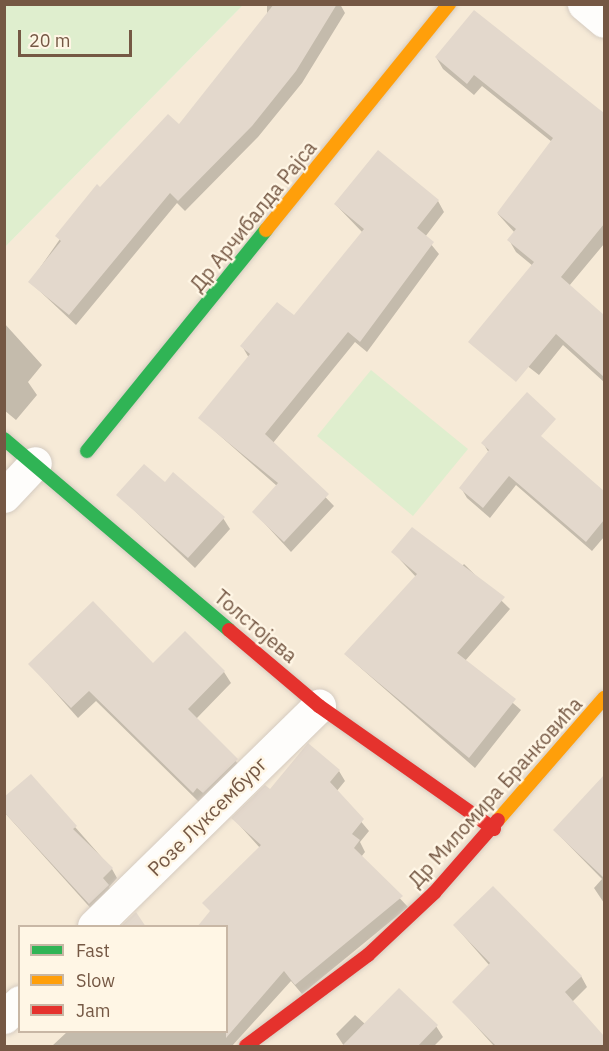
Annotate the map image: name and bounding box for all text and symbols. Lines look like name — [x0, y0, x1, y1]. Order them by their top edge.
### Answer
scale bar — [21, 18, 135, 56]
text: 20 m — [29, 29, 71, 52]
street label: Др Арчибалда Рајса — [185, 136, 321, 296]
street label: Толстојева — [210, 584, 302, 668]
street label: Др Миломира Бранковића — [403, 692, 587, 892]
street label: Розе Луксембург — [142, 751, 272, 881]
legend — [18, 925, 228, 1033]
text: Fast — [76, 939, 110, 962]
text: Slow — [76, 969, 115, 992]
text: Jam — [76, 999, 111, 1022]

